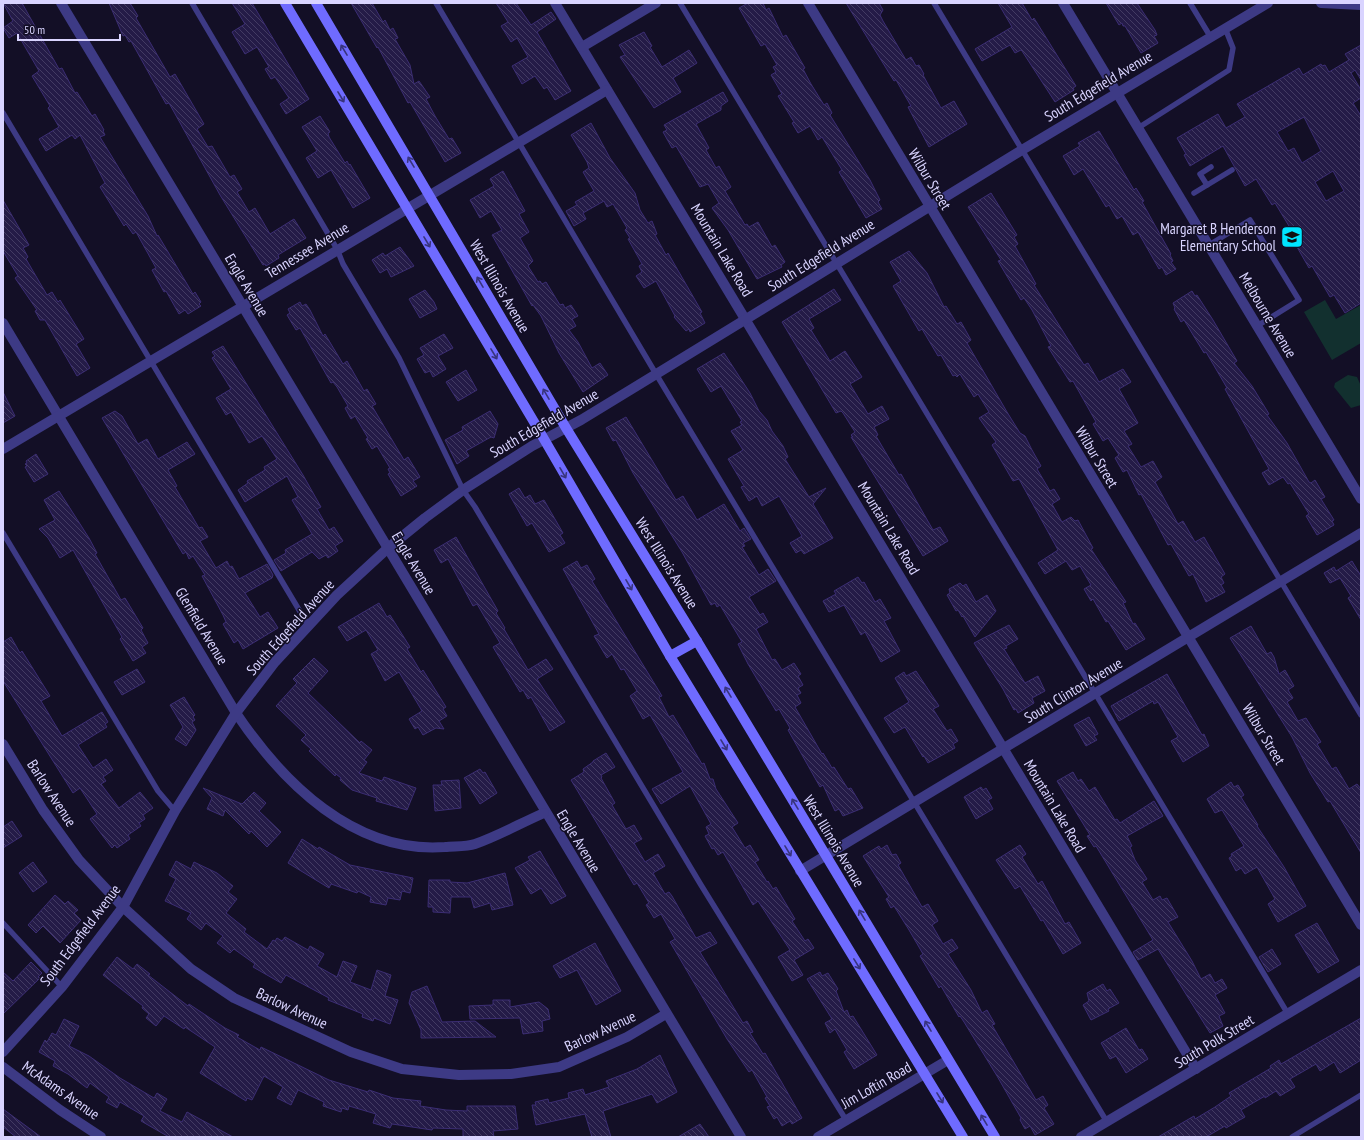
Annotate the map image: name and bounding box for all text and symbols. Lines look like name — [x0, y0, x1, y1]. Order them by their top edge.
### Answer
scale bar — [18, 16, 120, 42]
text: 50 m — [24, 22, 45, 37]
one-way arrow — [340, 44, 348, 56]
street label: South Edgefield Avenue — [1041, 46, 1155, 126]
one-way arrow — [337, 91, 345, 103]
street label: Wilbur Street — [904, 145, 956, 213]
one-way arrow — [406, 156, 414, 168]
street label: Mountain Lake Road — [687, 200, 757, 300]
street label: South Edgefield Avenue — [764, 215, 878, 295]
street label: Tennessee Avenue — [262, 218, 352, 282]
place label: Margaret B Henderson Elementary School — [1160, 219, 1277, 255]
school or university icon: Margaret B Henderson Elementary School — [1279, 224, 1305, 250]
one-way arrow — [424, 236, 432, 248]
street label: West Illinois Avenue — [466, 236, 534, 336]
street label: Engle Avenue — [221, 250, 273, 320]
street label: Melbourne Avenue — [1235, 269, 1301, 361]
one-way arrow — [476, 276, 484, 288]
one-way arrow — [490, 348, 498, 360]
street label: South Edgefield Avenue — [486, 384, 602, 462]
one-way arrow — [542, 388, 550, 400]
street label: Wilbur Street — [1071, 423, 1123, 491]
one-way arrow — [560, 467, 568, 479]
street label: Mountain Lake Road — [854, 478, 924, 578]
street label: West Illinois Avenue — [631, 514, 703, 612]
street label: Engle Avenue — [388, 528, 440, 598]
street label: South Edgefield Avenue — [242, 575, 338, 679]
one-way arrow — [625, 579, 633, 591]
street label: Glenfield Avenue — [171, 584, 233, 668]
street label: South Clinton Avenue — [1020, 653, 1126, 727]
one-way arrow — [723, 686, 731, 698]
street label: Wilbur Street — [1238, 700, 1290, 768]
one-way arrow — [720, 739, 728, 750]
street label: Barlow Avenue — [23, 756, 81, 830]
street label: Mountain Lake Road — [1020, 756, 1090, 856]
street label: West Illinois Avenue — [799, 792, 869, 890]
one-way arrow — [790, 798, 798, 810]
street label: Engle Avenue — [553, 806, 605, 876]
one-way arrow — [784, 845, 792, 856]
street label: South Edgefield Avenue — [36, 880, 124, 990]
one-way arrow — [857, 909, 865, 921]
one-way arrow — [854, 958, 862, 970]
street label: Barlow Avenue — [253, 983, 331, 1033]
street label: Barlow Avenue — [561, 1006, 639, 1056]
street label: South Polk Street — [1171, 1010, 1257, 1072]
one-way arrow — [924, 1020, 932, 1032]
street label: McAdams Avenue — [19, 1056, 103, 1124]
street label: Jim Loftin Road — [837, 1057, 915, 1113]
one-way arrow — [936, 1092, 944, 1103]
one-way arrow — [980, 1114, 988, 1126]

